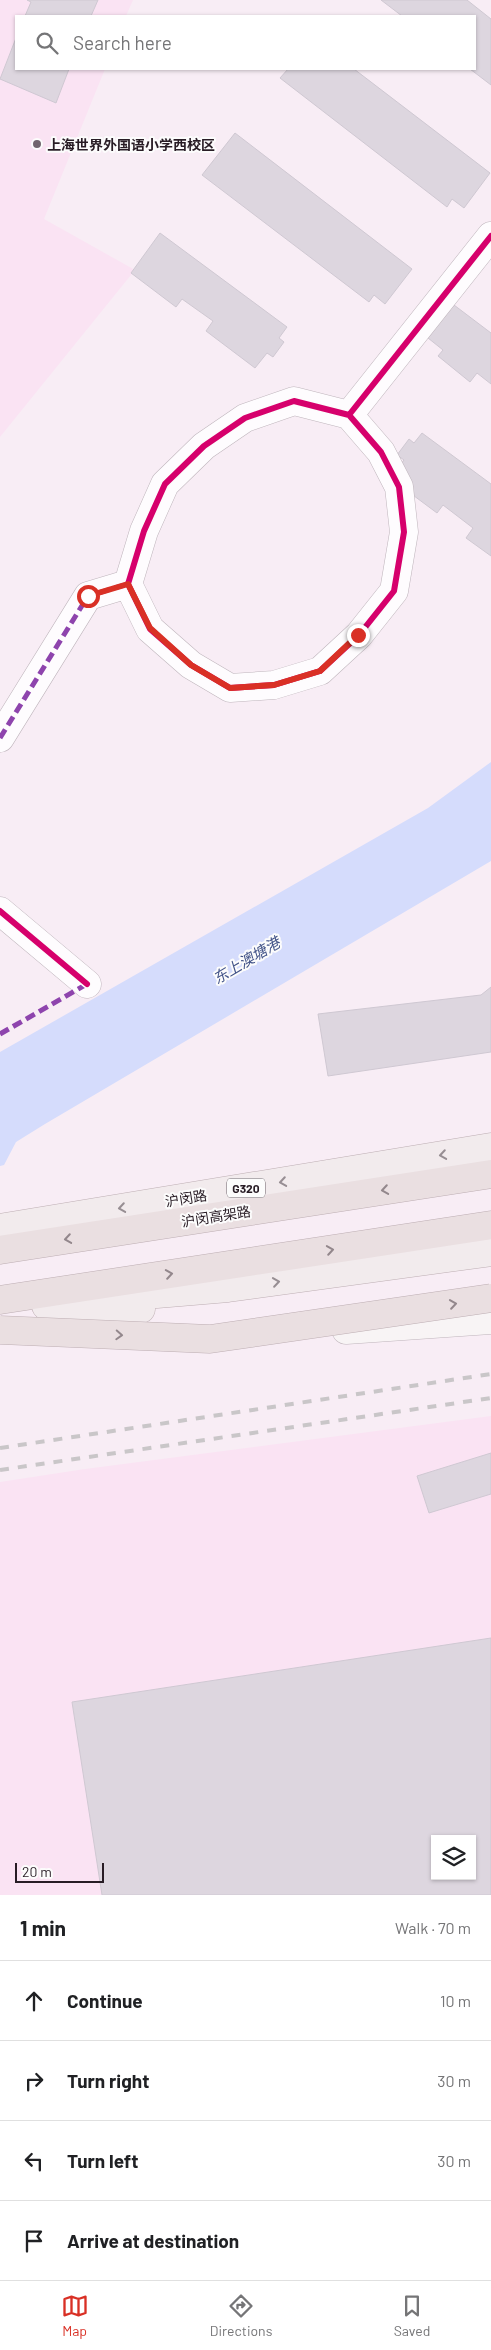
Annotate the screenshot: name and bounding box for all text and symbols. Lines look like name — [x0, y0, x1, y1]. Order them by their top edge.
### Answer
search box — [15, 15, 476, 70]
icon: search — [33, 29, 61, 57]
text: Search here — [73, 31, 172, 54]
place label: 上海世界外国语小学西校区 — [47, 136, 215, 153]
marker: 上海世界外国语小学西校区 — [31, 138, 43, 150]
route start — [77, 585, 100, 608]
route end — [347, 624, 370, 647]
water label: 东上澳塘港 — [209, 932, 284, 987]
one-way arrow — [439, 1150, 447, 1160]
one-way arrow — [278, 1176, 287, 1186]
road number: G320 — [227, 1178, 265, 1198]
one-way arrow — [380, 1185, 389, 1195]
street label: 沪闵路 — [164, 1186, 208, 1210]
street label: 沪闵高架路 — [180, 1202, 252, 1230]
one-way arrow — [118, 1203, 127, 1213]
one-way arrow — [64, 1233, 72, 1244]
one-way arrow — [326, 1245, 334, 1255]
one-way arrow — [166, 1269, 174, 1280]
one-way arrow — [272, 1277, 280, 1288]
one-way arrow — [449, 1299, 458, 1309]
one-way arrow — [115, 1330, 123, 1340]
map controls — [431, 1835, 476, 1880]
button: layers — [431, 1835, 476, 1880]
scale bar — [15, 1860, 104, 1883]
text: 20 m — [22, 1863, 52, 1880]
text: 1 min — [20, 1915, 66, 1940]
text: Walk · 70 m — [395, 1918, 471, 1937]
icon: ahead — [20, 1987, 48, 2015]
text: Continue — [67, 1989, 143, 2012]
text: 10 m — [440, 1991, 471, 2010]
icon: right — [20, 2067, 48, 2095]
text: Turn right — [67, 2069, 149, 2092]
text: 30 m — [437, 2071, 471, 2090]
icon: left — [20, 2147, 48, 2175]
text: Turn left — [67, 2149, 138, 2172]
text: 30 m — [437, 2151, 471, 2170]
icon: arrive — [20, 2227, 48, 2255]
text: Arrive at destination — [67, 2229, 239, 2252]
tab: Map — [61, 2292, 89, 2339]
tab: Directions — [210, 2292, 272, 2339]
tab: Saved — [394, 2292, 430, 2339]

